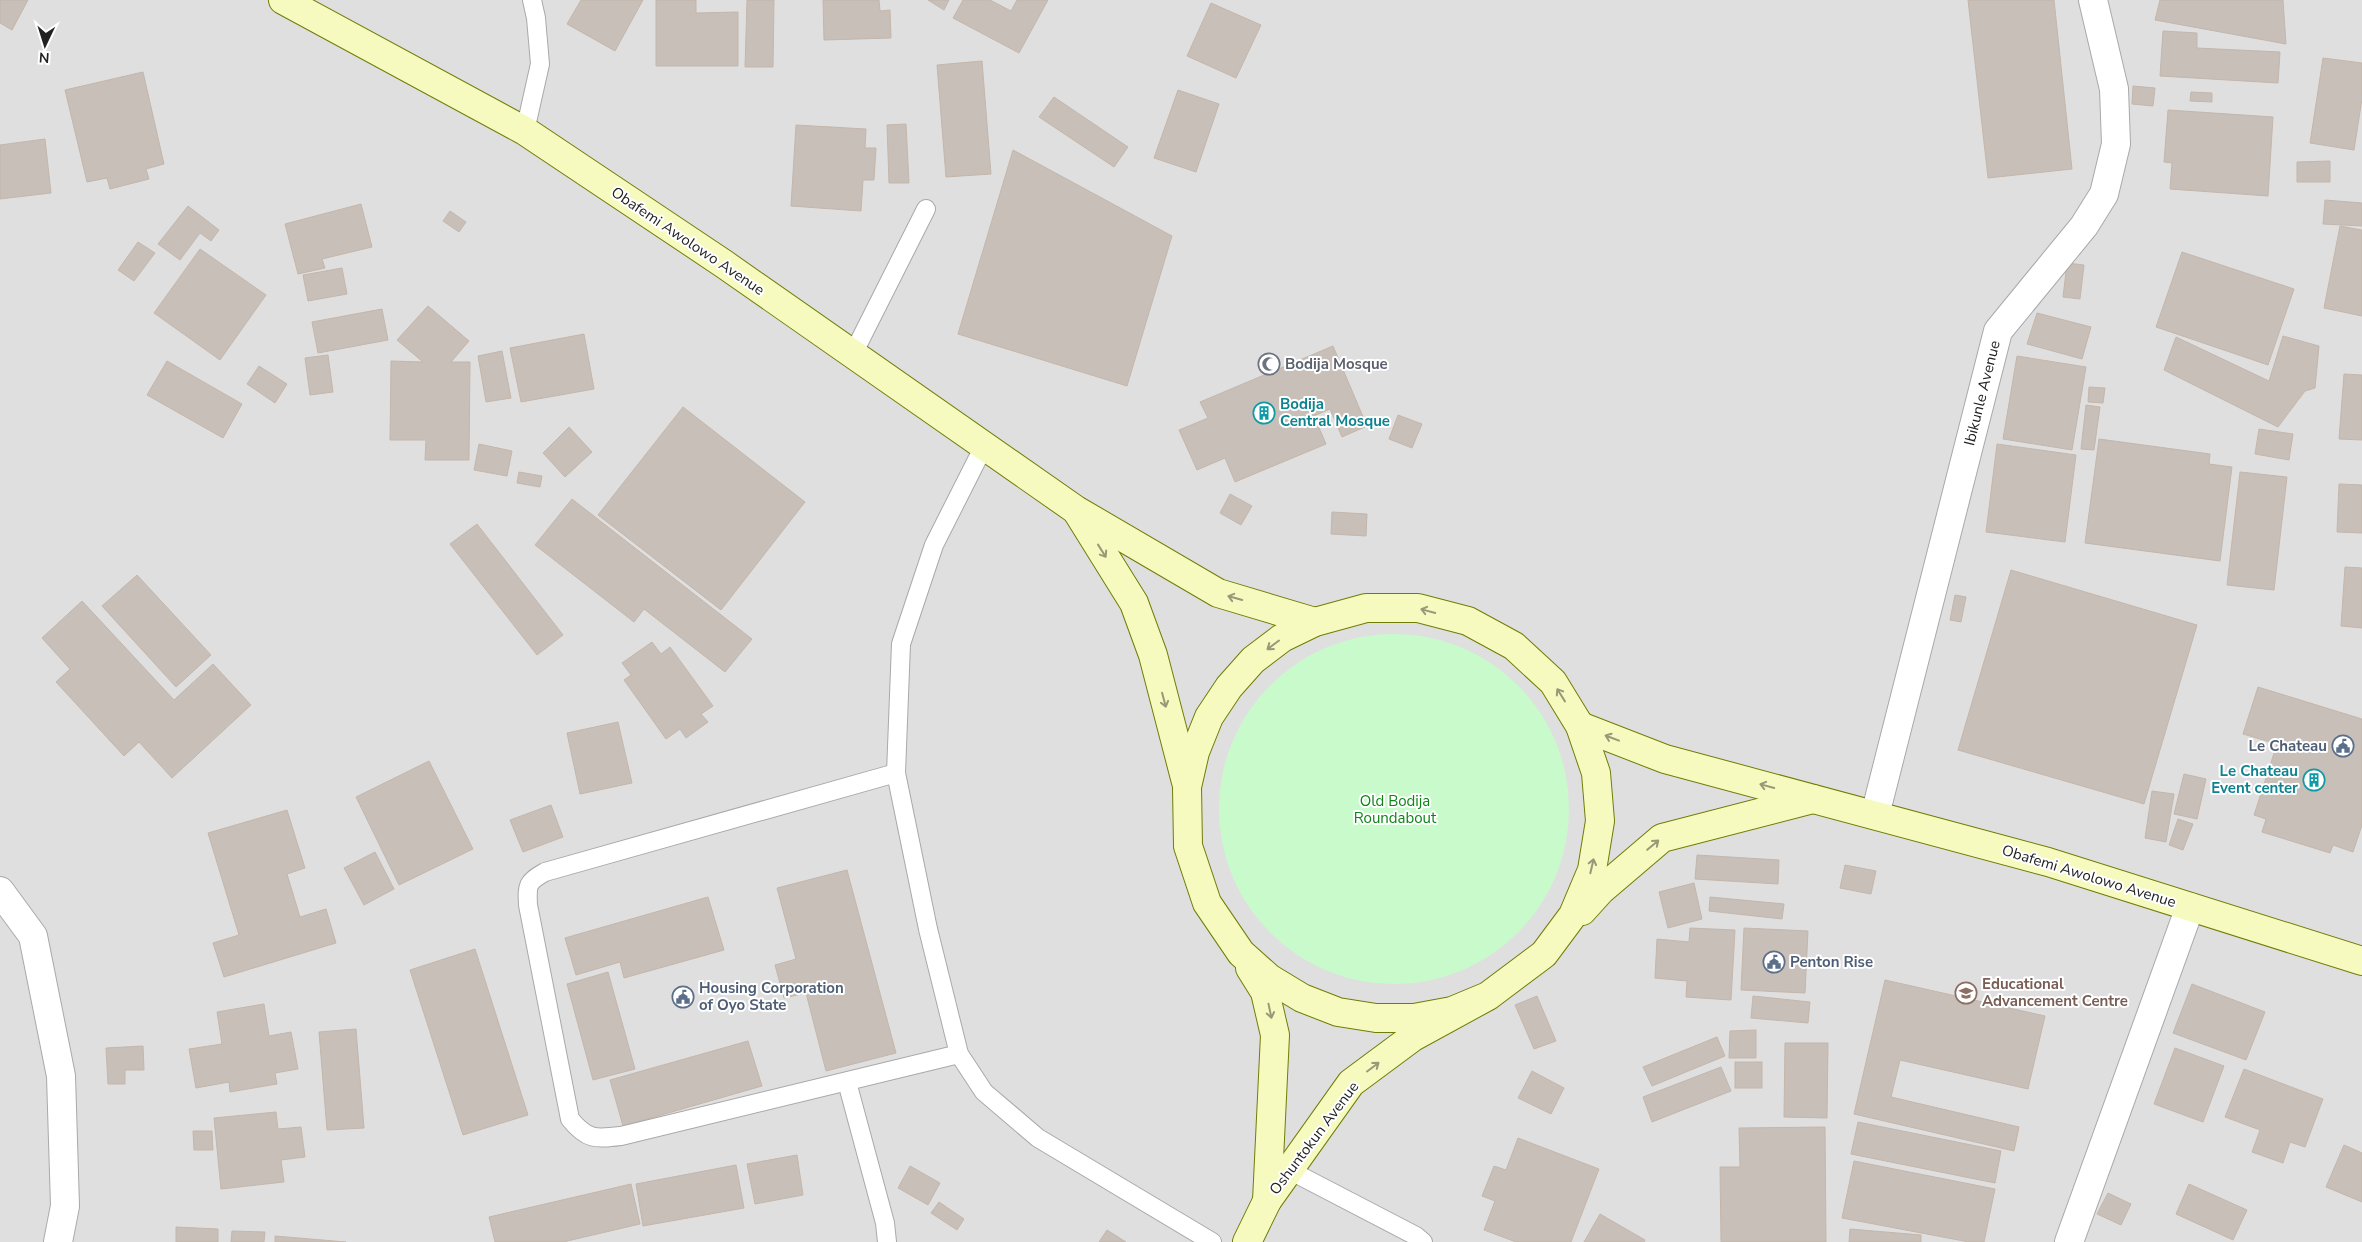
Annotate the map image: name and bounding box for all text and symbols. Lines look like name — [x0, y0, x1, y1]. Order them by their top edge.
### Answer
north arrow — [20, 20, 70, 70]
text: N — [38, 48, 50, 67]
street label: Obafemi Awolowo Avenue — [607, 182, 769, 300]
street label: Ibikunle Avenue — [1959, 338, 2005, 448]
mosque icon: Bodija Mosque — [1257, 352, 1281, 376]
place label: Bodija Mosque — [1285, 354, 1388, 374]
place label: Bodija Central Mosque — [1280, 394, 1390, 431]
building icon: Bodija Central Mosque — [1252, 401, 1276, 425]
one-way arrow — [1097, 544, 1107, 558]
one-way arrow — [1227, 593, 1243, 603]
one-way arrow — [1420, 605, 1436, 615]
one-way arrow — [1267, 639, 1280, 650]
one-way arrow — [1556, 689, 1566, 703]
one-way arrow — [1160, 691, 1169, 707]
one-way arrow — [1605, 733, 1620, 742]
public building icon: Le Chateau — [2331, 734, 2355, 758]
place label: Le Chateau — [2249, 736, 2327, 756]
place label: Le Chateau Event center — [2211, 761, 2298, 798]
building icon: Le Chateau Event center — [2302, 768, 2326, 792]
one-way arrow — [1760, 781, 1776, 790]
park label: Old Bodija Roundabout — [1354, 791, 1437, 828]
one-way arrow — [1646, 840, 1659, 851]
street label: Obafemi Awolowo Avenue — [2000, 840, 2178, 912]
one-way arrow — [1588, 859, 1597, 875]
public building icon: Penton Rise — [1762, 950, 1786, 974]
place label: Penton Rise — [1790, 952, 1873, 972]
place label: Educational Advancement Centre — [1982, 974, 2128, 1011]
place label: Housing Corporation of Oyo State — [699, 978, 844, 1015]
school or university icon: Educational Advancement Centre — [1954, 981, 1978, 1005]
public building icon: Housing Corporation of Oyo State — [671, 985, 695, 1009]
one-way arrow — [1265, 1003, 1275, 1019]
one-way arrow — [1366, 1062, 1380, 1072]
street label: Oshuntokun Avenue — [1265, 1077, 1363, 1199]

